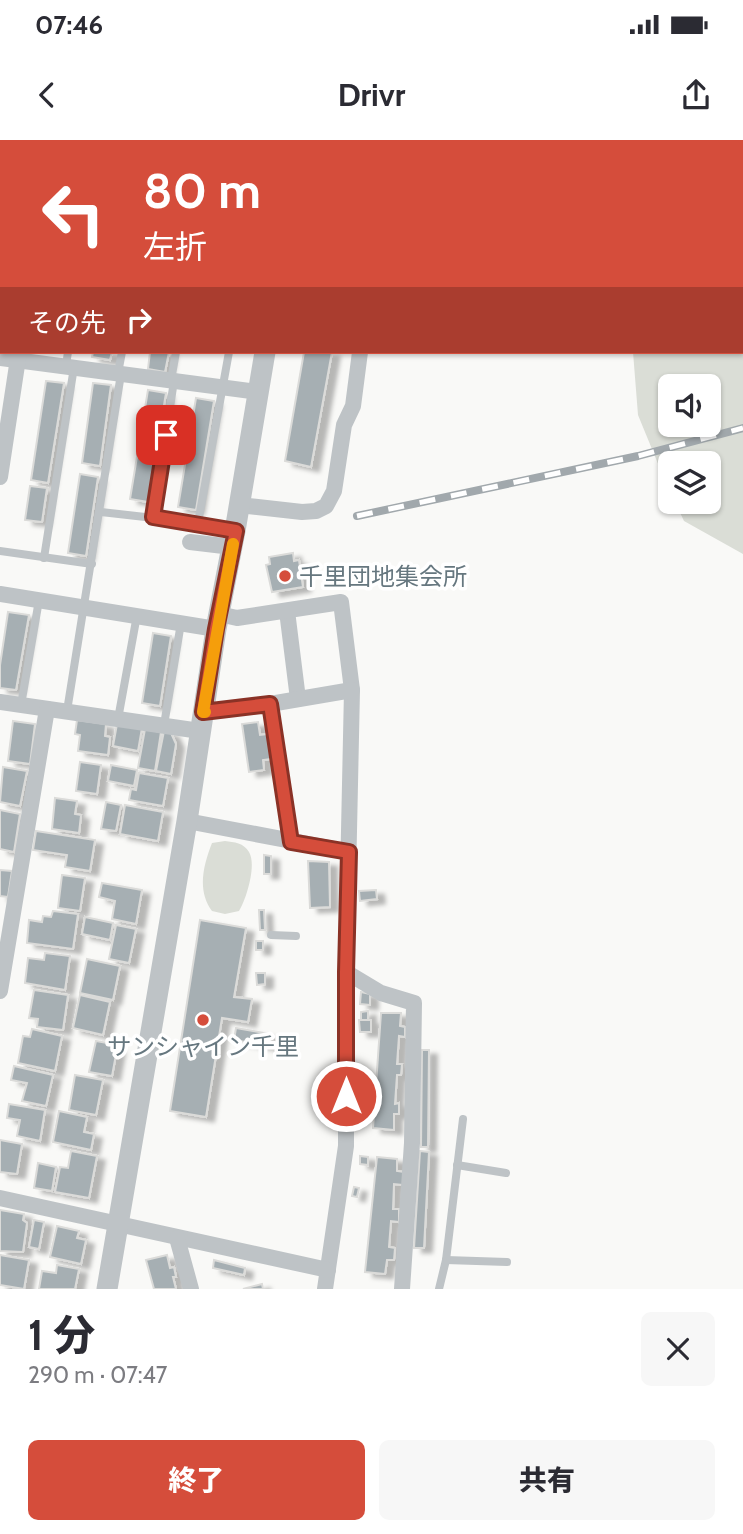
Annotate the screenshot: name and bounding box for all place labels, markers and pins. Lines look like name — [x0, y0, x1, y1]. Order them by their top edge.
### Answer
pin — [136, 405, 196, 465]
place label: 千里団地集会所 — [299, 562, 467, 591]
marker: 千里団地集会所 — [277, 568, 293, 584]
marker: サンシャイン千里 — [195, 1012, 211, 1028]
place label: サンシャイン千里 — [107, 1032, 299, 1061]

